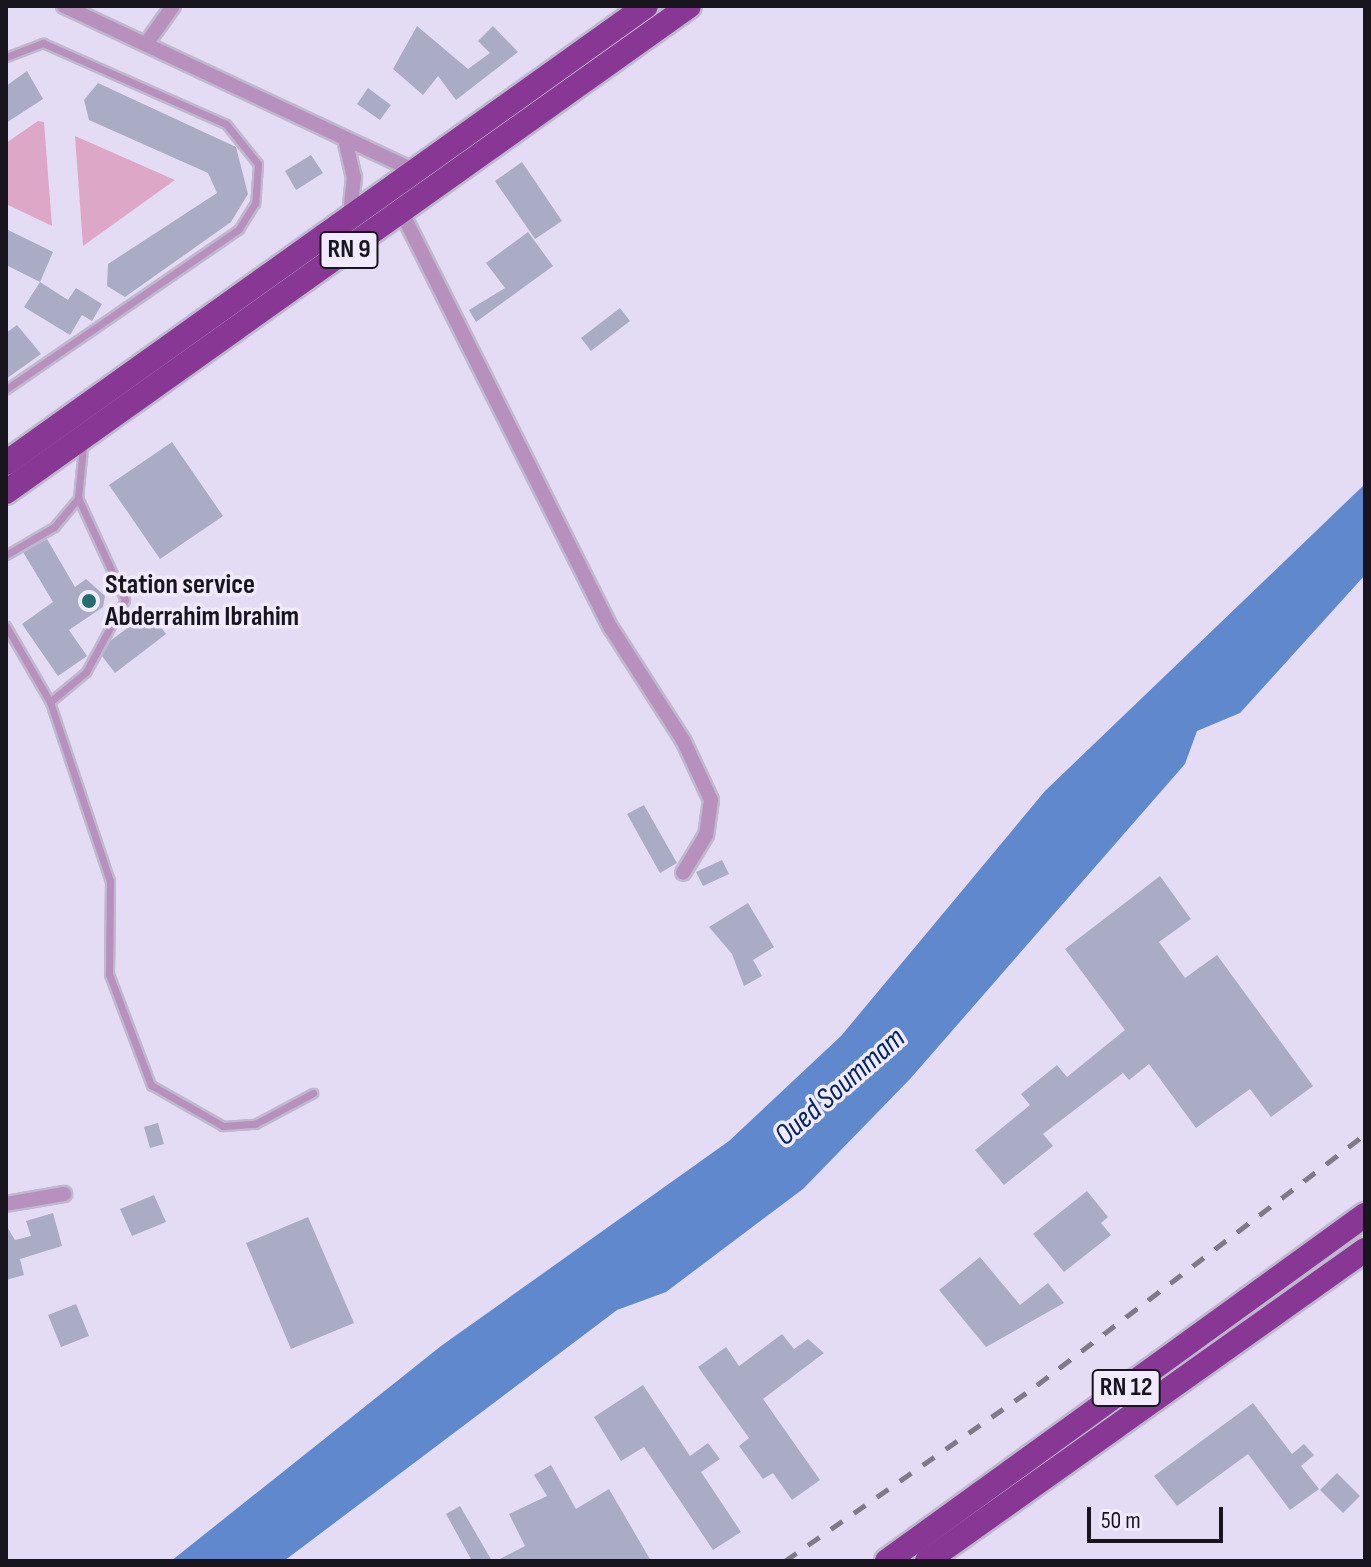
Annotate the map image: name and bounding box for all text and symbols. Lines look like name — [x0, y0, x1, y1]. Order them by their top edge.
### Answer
road number: RN 9 — [319, 228, 379, 272]
place label: Station service Abderrahim Ibrahim — [105, 568, 299, 634]
marker: Station service Abderrahim Ibrahim — [80, 592, 98, 610]
water label: Oued Soummam — [767, 1021, 913, 1153]
road number: RN 12 — [1090, 1366, 1162, 1410]
scale bar — [1091, 1491, 1227, 1541]
text: 50 m — [1101, 1506, 1141, 1535]

